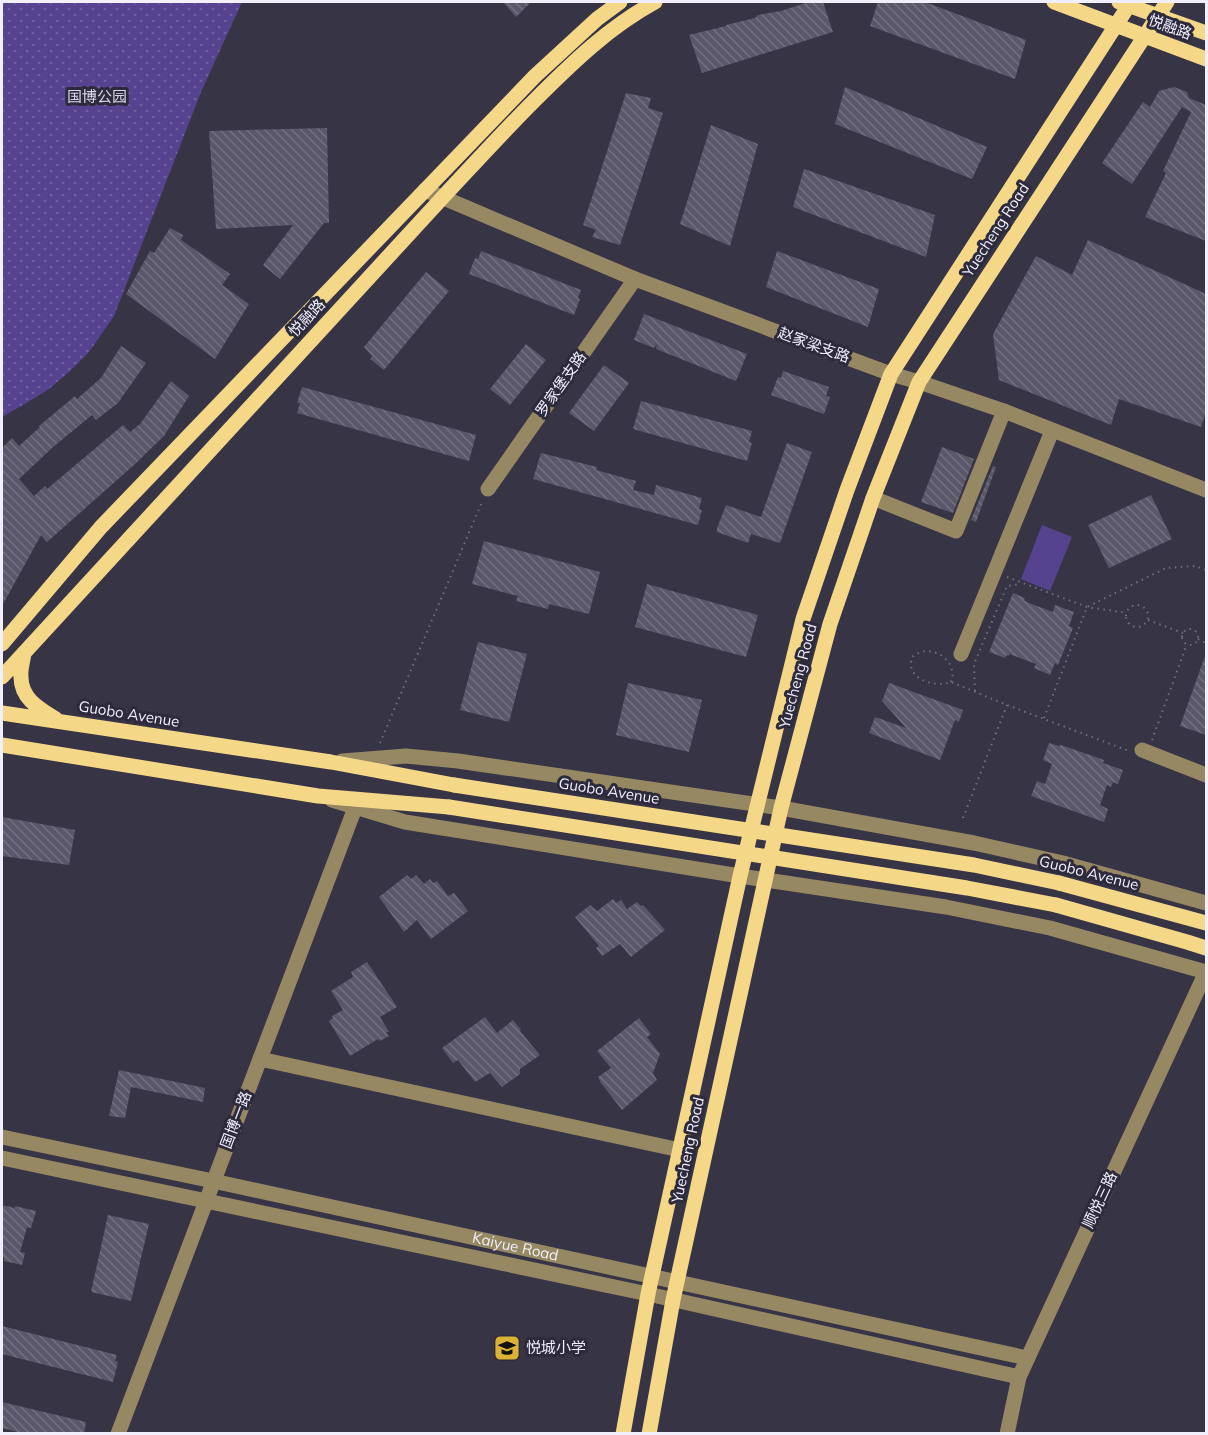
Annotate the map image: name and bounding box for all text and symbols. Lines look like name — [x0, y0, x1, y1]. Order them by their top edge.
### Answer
street label: 悦融路 — [1146, 10, 1195, 43]
park label: 国博公园 — [67, 87, 127, 106]
street label: Yuecheng Road — [958, 179, 1033, 281]
street label: 悦融路 — [284, 295, 329, 341]
street label: 赵家梁支路 — [776, 323, 853, 366]
street label: 罗家堡支路 — [531, 348, 590, 420]
street label: Yuecheng Road — [774, 621, 821, 731]
street label: Guobo Avenue — [77, 696, 181, 731]
street label: Guobo Avenue — [557, 773, 661, 808]
street label: Guobo Avenue — [1037, 851, 1141, 894]
street label: 国博一路 — [216, 1088, 255, 1151]
street label: Yuecheng Road — [667, 1095, 708, 1206]
street label: 顺悦三路 — [1078, 1169, 1121, 1231]
street label: Kaiyue Road — [471, 1228, 560, 1265]
school or university icon: 悦城小学 — [492, 1333, 522, 1363]
place label: 悦城小学 — [526, 1338, 586, 1357]

